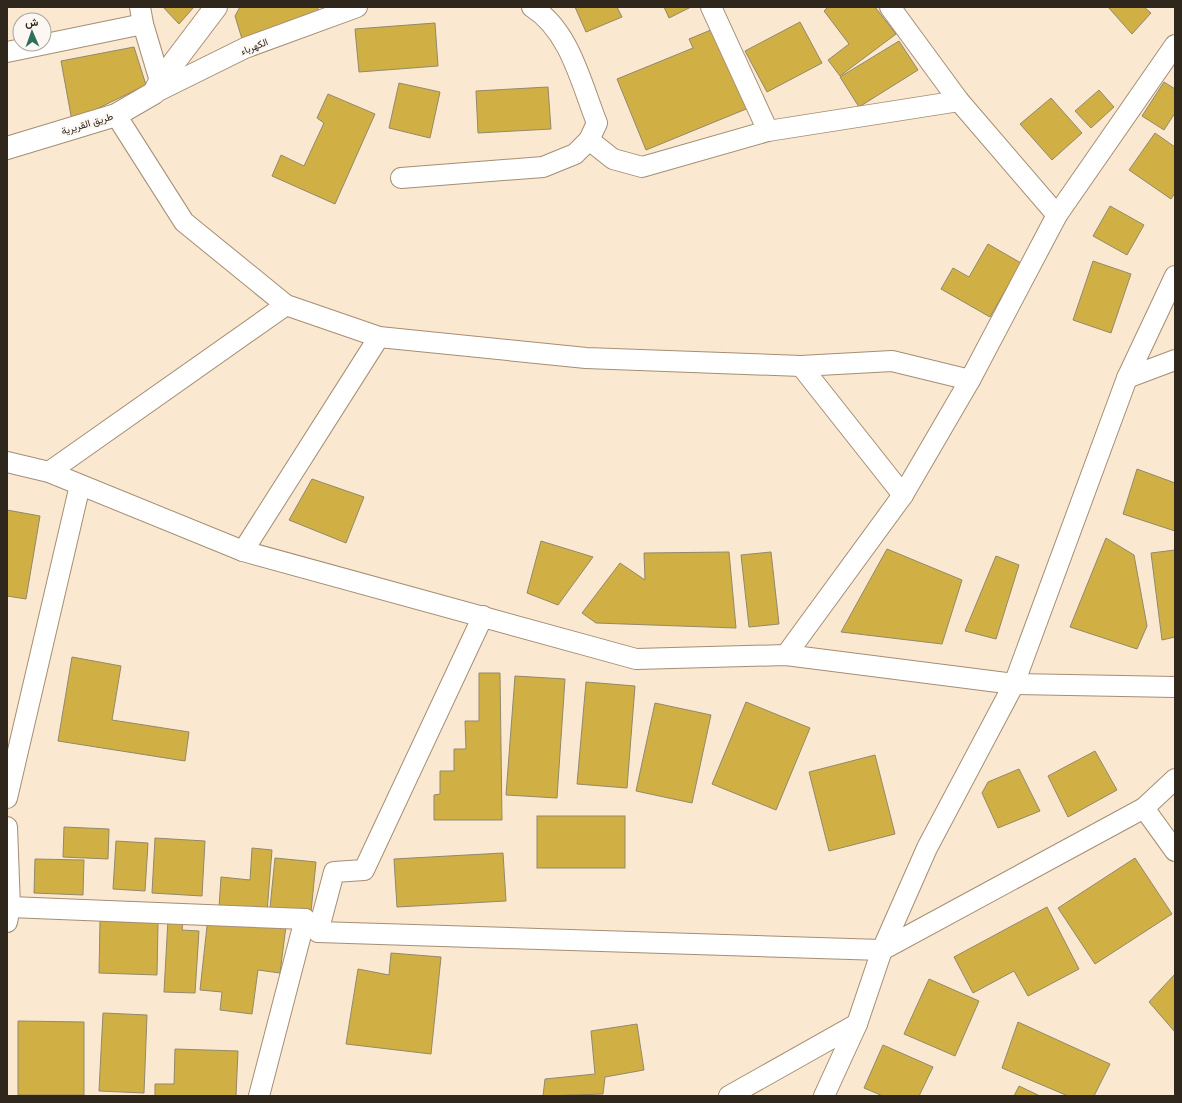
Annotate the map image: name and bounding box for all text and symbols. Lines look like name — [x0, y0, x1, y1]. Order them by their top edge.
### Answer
north arrow — [12, 12, 52, 52]
text: ش — [25, 14, 39, 30]
street label: الكهرباء — [238, 34, 270, 59]
street label: طريق القريرية — [59, 108, 115, 138]

